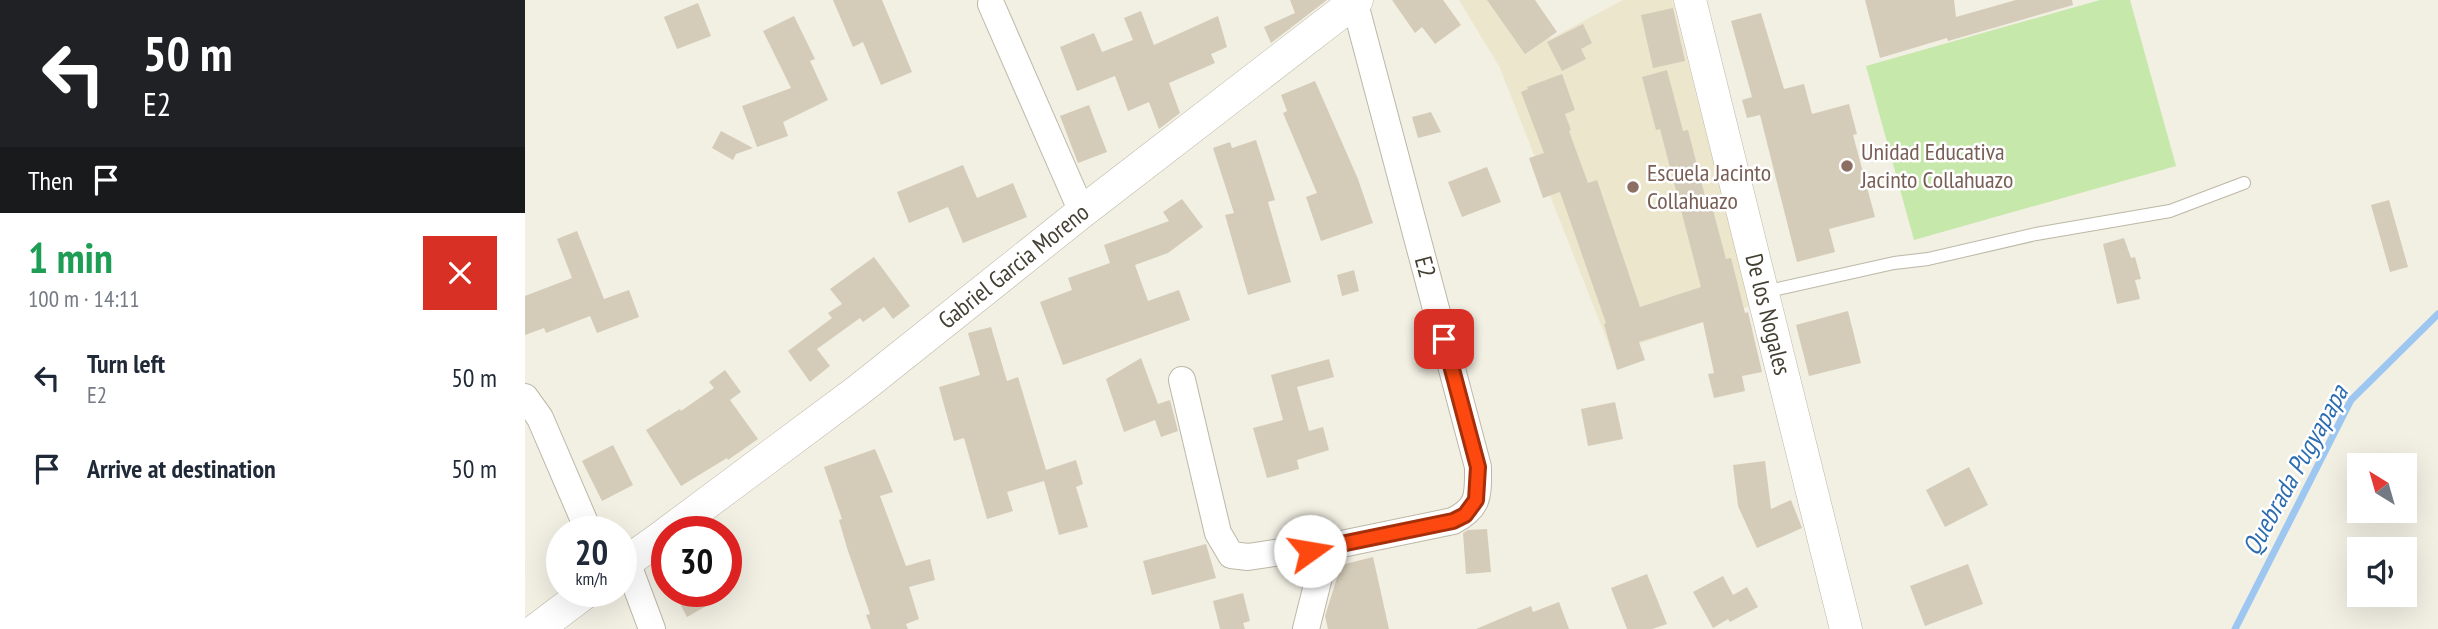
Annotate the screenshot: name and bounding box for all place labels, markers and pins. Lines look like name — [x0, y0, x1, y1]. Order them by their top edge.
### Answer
place label: Unidad Educativa Jacinto Collahuazo — [1860, 136, 2013, 195]
place label: Escuela Jacinto Collahuazo — [1647, 157, 1771, 216]
marker: Unidad Educativa Jacinto Collahuazo — [1839, 158, 1855, 174]
marker: Escuela Jacinto Collahuazo — [1625, 179, 1641, 195]
pin — [1414, 309, 1474, 369]

